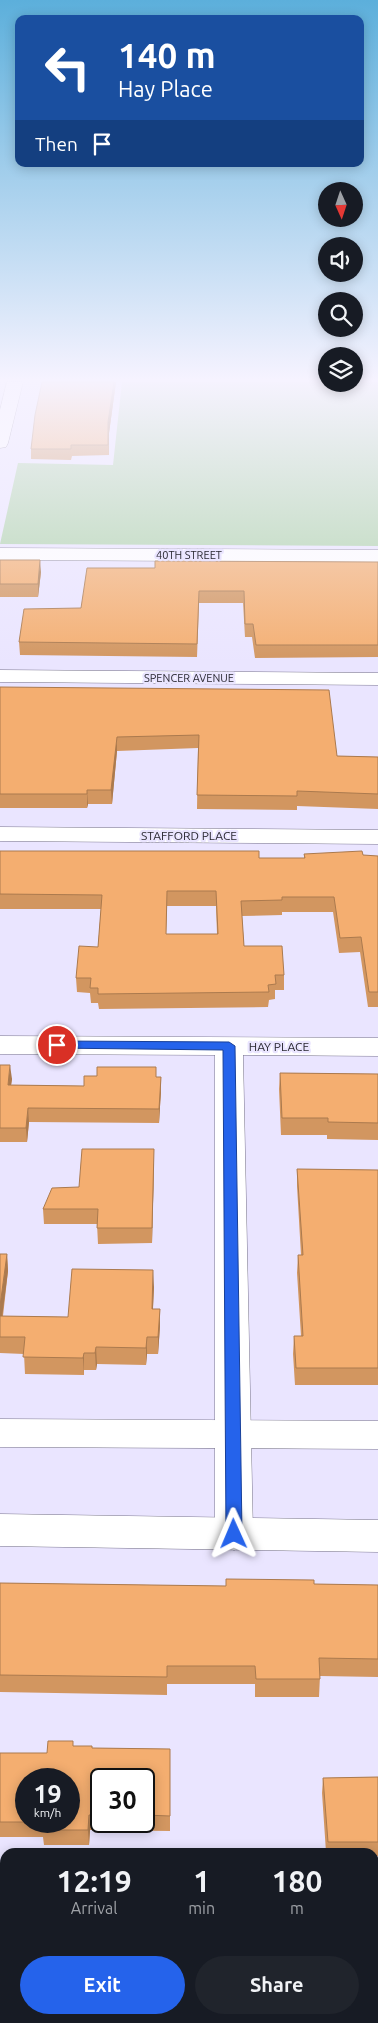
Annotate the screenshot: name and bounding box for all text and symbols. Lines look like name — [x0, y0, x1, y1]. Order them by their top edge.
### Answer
icon: left — [35, 35, 100, 100]
text: 140 m — [118, 35, 216, 75]
text: Hay Place — [118, 76, 213, 101]
icon: arrive — [88, 130, 116, 158]
text: Then — [35, 133, 78, 155]
north arrow — [318, 182, 362, 228]
map controls — [318, 182, 363, 392]
button: sound — [318, 237, 363, 282]
button: search — [318, 292, 363, 337]
button: layers — [318, 347, 363, 392]
street label: 40TH STREET — [156, 549, 222, 561]
street label: SPENCER AVENUE — [144, 672, 234, 684]
street label: STAFFORD PLACE — [141, 829, 237, 842]
pin — [36, 1024, 78, 1066]
icon: arrive — [43, 1031, 71, 1059]
street label: HAY PLACE — [249, 1040, 309, 1053]
position arrow — [207, 1507, 259, 1559]
speed limit sign: 30 — [90, 1768, 155, 1833]
text: 19 — [33, 1780, 62, 1808]
text: km/h — [34, 1806, 61, 1819]
text: 12:19 — [57, 1864, 132, 1898]
text: 1 — [193, 1864, 210, 1898]
text: 180 — [272, 1864, 322, 1898]
text: Arrival — [71, 1899, 117, 1917]
text: min — [188, 1899, 215, 1917]
text: m — [290, 1899, 304, 1917]
button: Exit — [20, 1956, 185, 2014]
button: Share — [195, 1956, 359, 2014]

